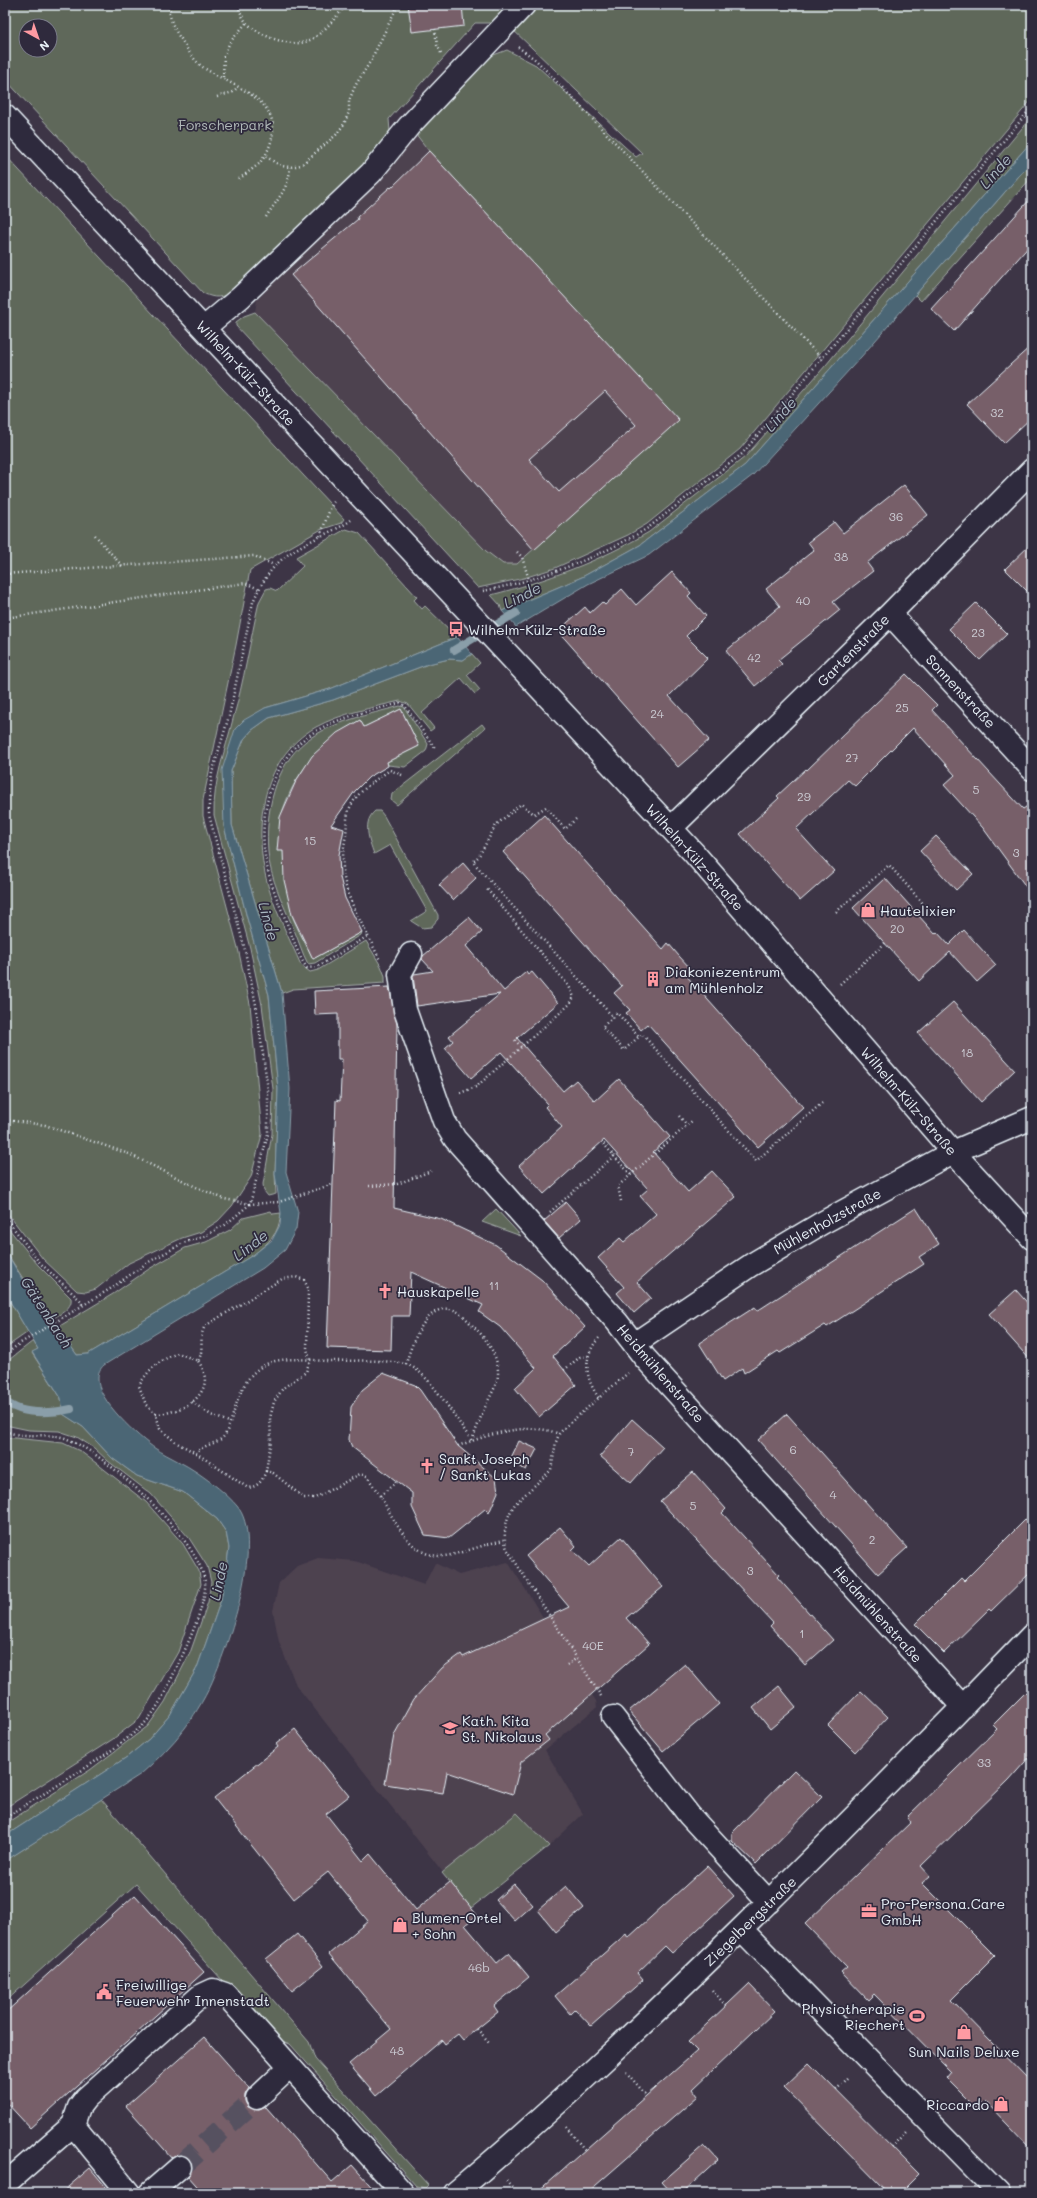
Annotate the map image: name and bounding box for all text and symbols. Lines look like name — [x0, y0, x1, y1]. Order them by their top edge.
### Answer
north arrow — [18, 18, 58, 58]
text: N — [37, 38, 53, 54]
park label: Forscherpark — [178, 115, 272, 134]
water label: Linde — [974, 149, 1016, 193]
street label: Wilhelm-Külz-Straße — [192, 316, 300, 430]
water label: Linde — [759, 392, 801, 436]
house number: 32 — [990, 404, 1004, 420]
house number: 36 — [889, 508, 903, 524]
house number: 38 — [834, 548, 848, 564]
water label: Linde — [500, 577, 544, 613]
house number: 40 — [796, 592, 811, 608]
street label: Gartenstraße — [813, 610, 893, 690]
bus stop icon: Wilhelm-Külz-Straße — [447, 620, 465, 638]
place label: Wilhelm-Külz-Straße — [468, 620, 606, 639]
house number: 23 — [971, 624, 985, 640]
house number: 42 — [747, 649, 761, 665]
street label: Sonnenstraße — [922, 650, 1000, 732]
house number: 25 — [895, 699, 909, 715]
house number: 24 — [650, 705, 664, 721]
house number: 27 — [845, 749, 859, 765]
house number: 5 — [973, 781, 980, 797]
house number: 29 — [797, 788, 811, 804]
street label: Wilhelm-Külz-Straße — [642, 799, 748, 915]
house number: 15 — [304, 832, 316, 848]
house number: 3 — [1012, 844, 1020, 860]
water label: Linde — [254, 899, 284, 943]
shop icon: Hautelixier — [859, 901, 877, 919]
place label: Hautelixier — [880, 901, 956, 920]
house number: 20 — [890, 920, 905, 936]
place label: Diakoniezentrum am Mühlenholz — [665, 962, 780, 997]
building icon: Diakoniezentrum am Mühlenholz — [644, 970, 662, 988]
street label: Wilhelm-Külz-Straße — [857, 1043, 961, 1159]
house number: 18 — [961, 1044, 973, 1060]
street label: Mühlenholzstraße — [770, 1184, 884, 1258]
water label: Linde — [228, 1225, 272, 1265]
water label: Gätenbach — [17, 1273, 77, 1351]
house number: 11 — [489, 1277, 499, 1293]
church icon: Hauskapelle — [376, 1282, 394, 1300]
place label: Hauskapelle — [397, 1282, 479, 1301]
street label: Heidmühlenstraße — [613, 1320, 709, 1426]
house number: 6 — [789, 1441, 797, 1457]
house number: 7 — [628, 1443, 635, 1459]
place label: Sankt Joseph / Sankt Lukas — [439, 1449, 531, 1484]
church icon: Sankt Joseph / Sankt Lukas — [418, 1457, 436, 1475]
house number: 4 — [829, 1486, 837, 1502]
house number: 5 — [690, 1497, 697, 1513]
house number: 2 — [869, 1531, 875, 1547]
water label: Linde — [204, 1560, 232, 1602]
street label: Heidmühlenstraße — [829, 1561, 927, 1667]
house number: 3 — [746, 1562, 754, 1578]
house number: 1 — [799, 1625, 805, 1641]
house number: 40E — [582, 1637, 604, 1653]
place label: Kath. Kita St. Nikolaus — [462, 1711, 542, 1746]
school or university icon: Kath. Kita St. Nikolaus — [441, 1719, 459, 1737]
house number: 33 — [977, 1754, 991, 1770]
street label: Ziegelbergstraße — [700, 1872, 800, 1970]
place label: Pro-Persona.Care GmbH — [881, 1894, 1005, 1929]
office icon: Pro-Persona.Care GmbH — [860, 1902, 878, 1920]
place label: Blumen-Ortel + Sohn — [412, 1908, 502, 1943]
shop icon: Blumen-Ortel + Sohn — [391, 1916, 409, 1934]
house number: 46b — [468, 1959, 490, 1975]
place label: Freiwillige Feuerwehr Innenstadt — [116, 1975, 270, 2010]
public building icon: Freiwillige Feuerwehr Innenstadt — [95, 1983, 113, 2001]
place label: Physiotherapie Riechert — [802, 1999, 905, 2034]
sports icon: Physiotherapie Riechert — [908, 2007, 926, 2025]
shop icon: Sun Nails Deluxe — [955, 2023, 973, 2041]
house number: 48 — [390, 2042, 404, 2058]
place label: Sun Nails Deluxe — [908, 2042, 1020, 2061]
place label: Riccardo — [926, 2095, 989, 2114]
shop icon: Riccardo — [992, 2095, 1010, 2113]

